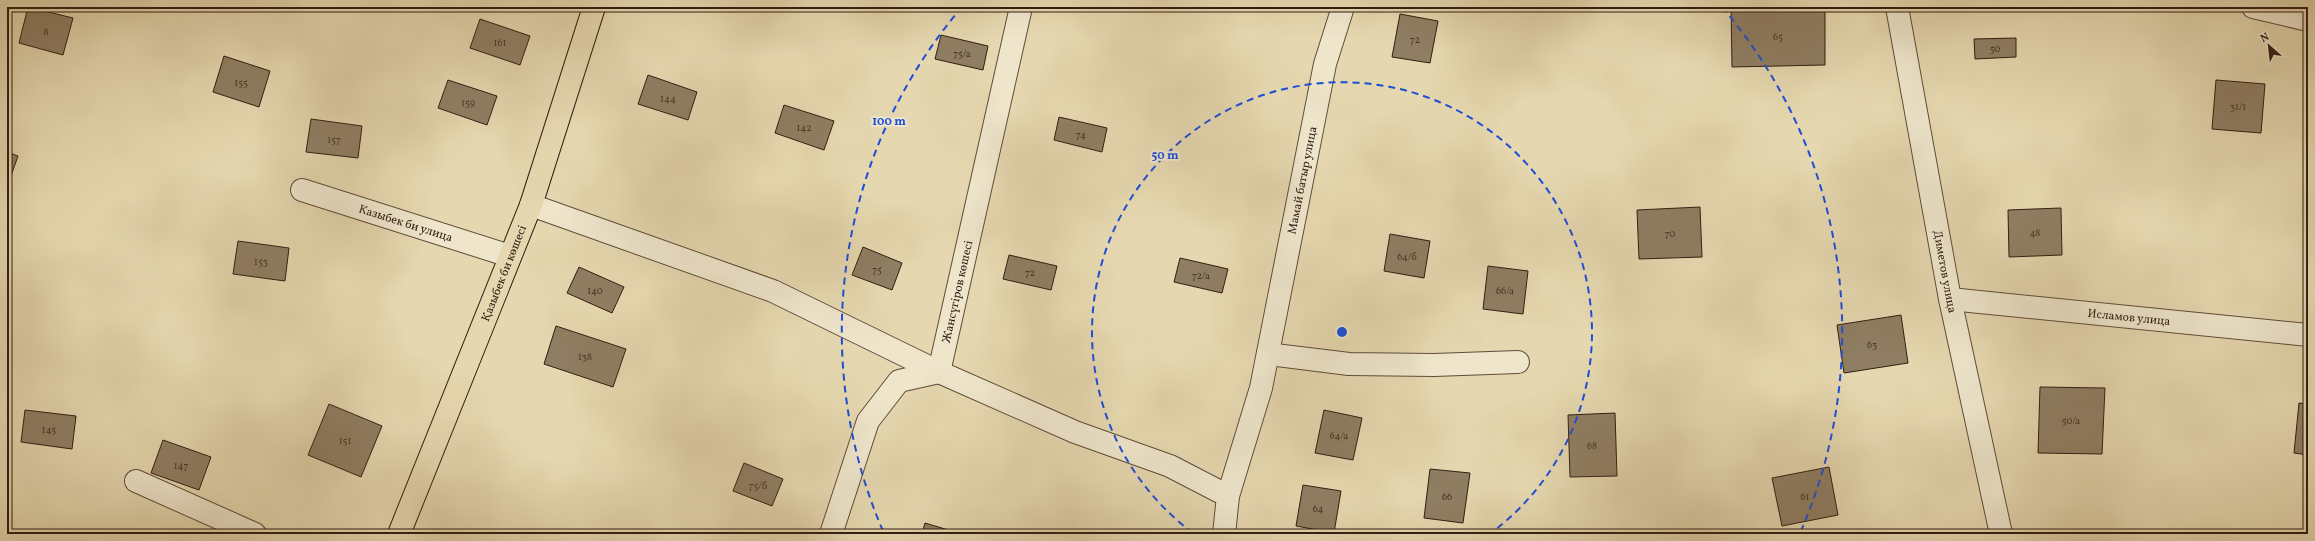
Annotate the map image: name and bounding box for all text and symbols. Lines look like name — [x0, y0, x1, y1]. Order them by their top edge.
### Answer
house number: 8 — [43, 25, 49, 39]
north arrow — [2249, 26, 2289, 66]
house number: 65 — [1773, 30, 1783, 44]
text: N — [2258, 30, 2272, 47]
house number: 72 — [1410, 33, 1420, 47]
house number: 161 — [494, 36, 507, 50]
house number: 50 — [1990, 42, 2000, 56]
house number: 75/а — [953, 47, 971, 61]
house number: 155 — [234, 76, 248, 90]
house number: 144 — [660, 92, 676, 106]
house number: 159 — [461, 96, 475, 110]
house number: 31/1 — [2230, 100, 2246, 114]
text: 100 m — [872, 114, 906, 130]
house number: 142 — [796, 121, 812, 135]
street label: Мамай батыр улица — [1285, 125, 1322, 236]
house number: 74 — [1076, 128, 1086, 142]
house number: 157 — [327, 133, 341, 147]
text: 50 m — [1151, 148, 1179, 164]
street label: Казыбек би улица — [357, 201, 455, 246]
street label: Қазыбек би көшесі — [478, 223, 531, 324]
house number: 48 — [2030, 226, 2040, 240]
house number: 70 — [1665, 227, 1675, 241]
street label: Диметов улица — [1929, 229, 1960, 315]
street label: Жансүгіров көшесі — [939, 239, 977, 345]
house number: 64/б — [1397, 250, 1417, 264]
house number: 153 — [254, 255, 268, 269]
house number: 75 — [872, 263, 882, 277]
house number: 72 — [1025, 266, 1035, 280]
house number: 72/a — [1192, 269, 1210, 283]
house number: 140 — [587, 284, 603, 298]
house number: 66/а — [1496, 284, 1514, 298]
street label: Исламов улица — [2087, 306, 2171, 330]
centre of rings — [1335, 325, 1349, 339]
house number: 63 — [1867, 338, 1877, 352]
house number: 138 — [578, 350, 592, 364]
house number: 50/а — [2062, 414, 2080, 428]
house number: 145 — [42, 423, 56, 437]
house number: 64/а — [1330, 429, 1348, 443]
house number: 151 — [339, 434, 351, 448]
house number: 68 — [1587, 439, 1597, 453]
house number: 147 — [174, 459, 188, 473]
house number: 75/б — [749, 479, 767, 493]
house number: 66 — [1442, 490, 1452, 504]
house number: 61 — [1801, 490, 1810, 504]
house number: 64 — [1313, 502, 1323, 516]

